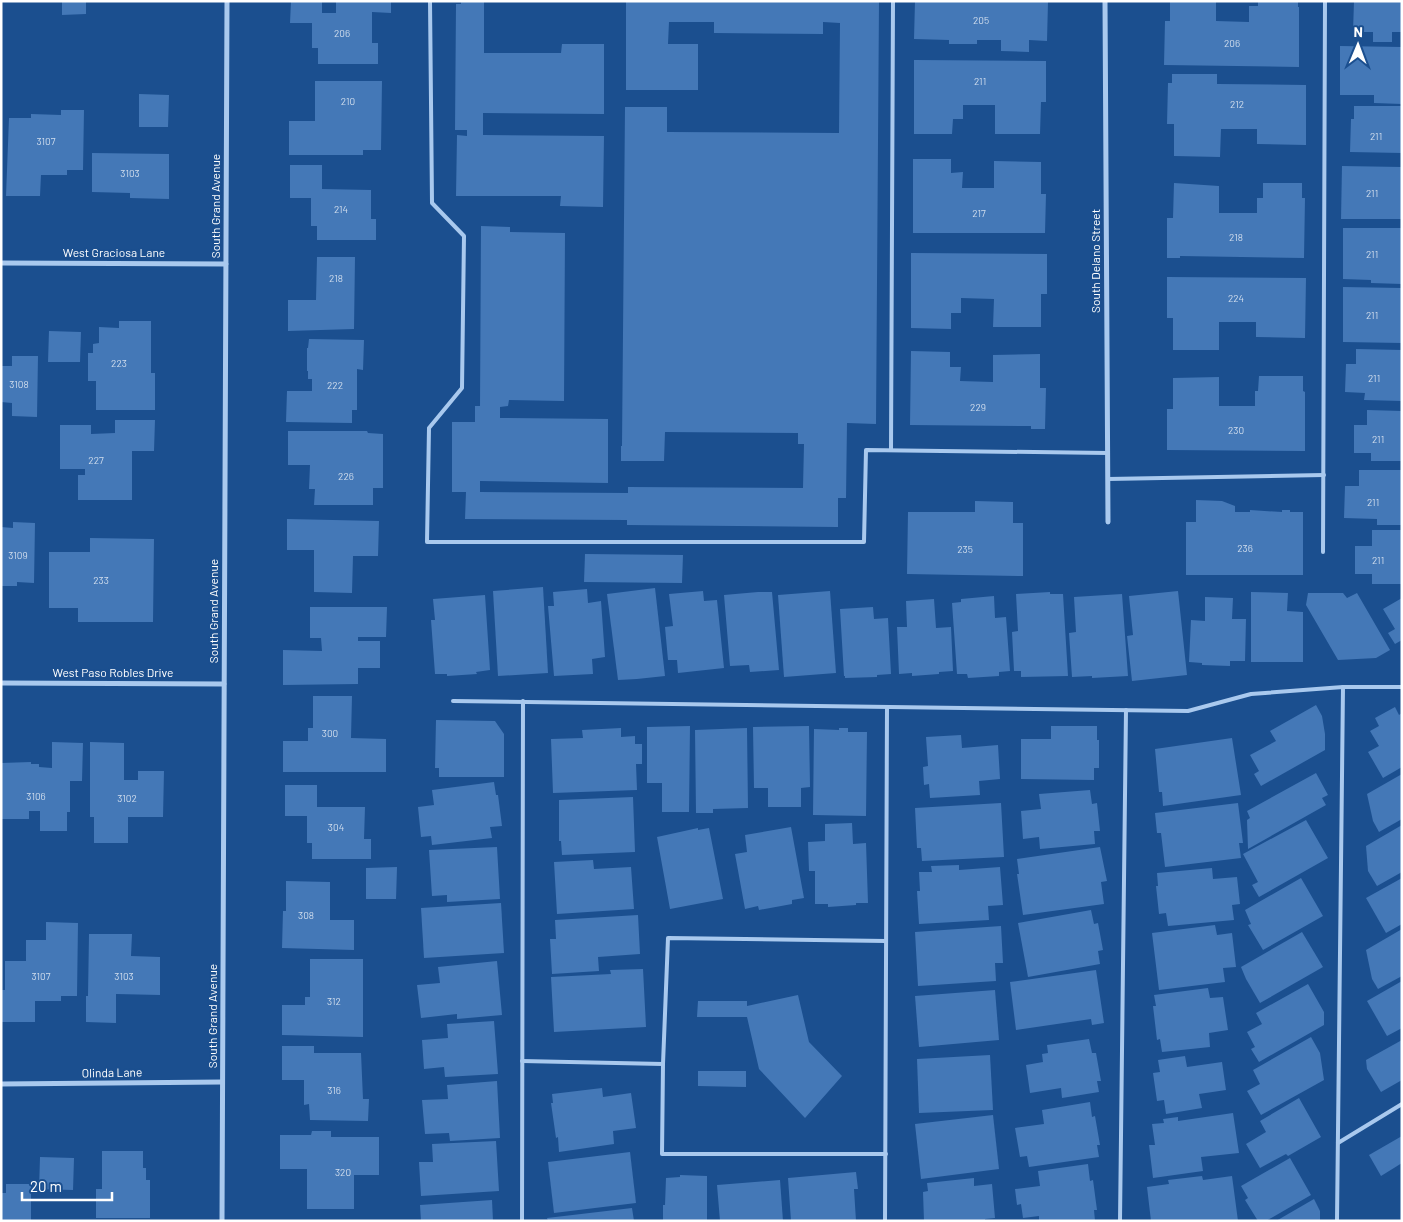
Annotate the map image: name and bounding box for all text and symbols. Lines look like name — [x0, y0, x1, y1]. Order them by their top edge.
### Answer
house number: 205 — [973, 14, 989, 26]
north arrow — [1333, 20, 1383, 70]
text: N — [1353, 23, 1363, 40]
house number: 206 — [334, 27, 350, 39]
house number: 206 — [1224, 37, 1240, 49]
house number: 211 — [974, 75, 986, 87]
house number: 210 — [341, 95, 355, 107]
house number: 212 — [1230, 98, 1244, 110]
house number: 211 — [1370, 130, 1382, 142]
house number: 3107 — [37, 135, 56, 147]
street label: South Grand Avenue — [208, 154, 222, 258]
house number: 3103 — [120, 167, 140, 179]
house number: 211 — [1366, 187, 1378, 199]
house number: 214 — [334, 203, 348, 215]
house number: 217 — [972, 207, 986, 219]
street label: South Delano Street — [1088, 209, 1102, 313]
house number: 218 — [1229, 231, 1243, 243]
street label: West Graciosa Lane — [63, 245, 165, 259]
house number: 211 — [1366, 248, 1378, 260]
house number: 218 — [329, 272, 343, 284]
house number: 224 — [1228, 292, 1244, 304]
house number: 211 — [1366, 309, 1378, 321]
house number: 223 — [111, 357, 127, 369]
house number: 211 — [1368, 372, 1380, 384]
house number: 3108 — [9, 378, 29, 390]
house number: 222 — [327, 379, 343, 391]
house number: 229 — [970, 401, 986, 413]
house number: 230 — [1228, 424, 1244, 436]
house number: 211 — [1372, 433, 1384, 445]
house number: 227 — [88, 454, 104, 466]
house number: 226 — [338, 470, 354, 482]
house number: 211 — [1367, 496, 1379, 508]
house number: 236 — [1237, 542, 1253, 554]
house number: 235 — [957, 543, 973, 555]
house number: 3109 — [8, 549, 28, 561]
house number: 211 — [1372, 554, 1384, 566]
street label: South Grand Avenue — [206, 559, 220, 663]
house number: 233 — [93, 574, 109, 586]
street label: West Paso Robles Drive — [52, 665, 174, 679]
house number: 300 — [322, 727, 338, 739]
house number: 3106 — [26, 790, 46, 802]
house number: 3102 — [117, 792, 137, 804]
house number: 304 — [328, 821, 344, 833]
house number: 308 — [298, 909, 314, 921]
street label: South Grand Avenue — [205, 964, 219, 1068]
house number: 3107 — [32, 970, 51, 982]
house number: 3103 — [114, 970, 134, 982]
house number: 312 — [327, 995, 341, 1007]
street label: Olinda Lane — [82, 1064, 142, 1080]
house number: 316 — [327, 1084, 341, 1096]
house number: 320 — [335, 1166, 351, 1178]
scale bar — [22, 1170, 112, 1202]
text: 20 m — [30, 1177, 62, 1195]

